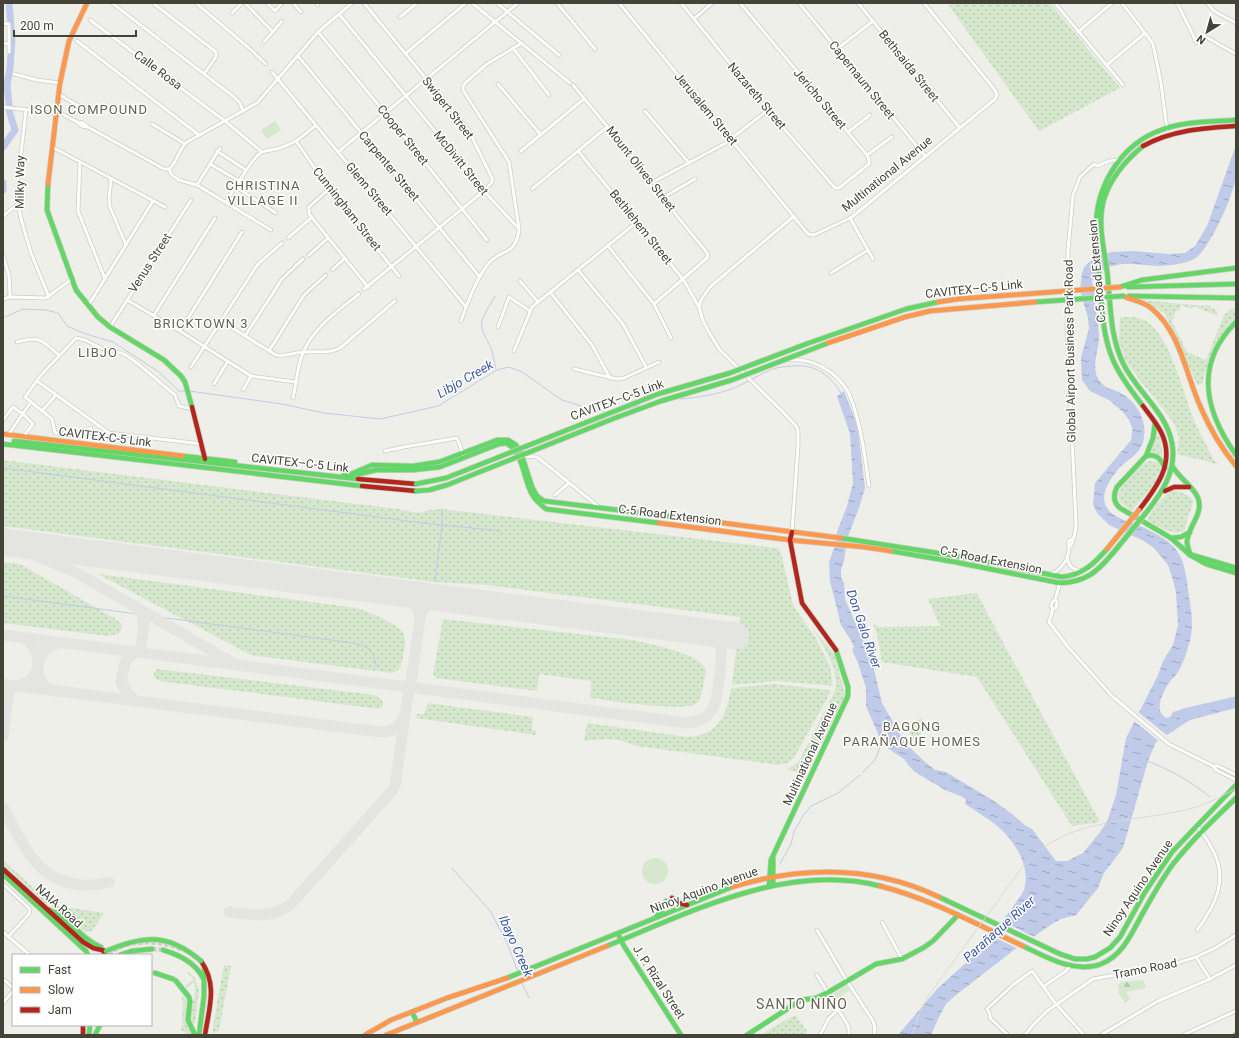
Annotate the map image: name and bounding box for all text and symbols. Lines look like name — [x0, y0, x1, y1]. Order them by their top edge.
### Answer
scale bar — [14, 12, 136, 38]
north arrow — [1187, 12, 1227, 52]
text: 200 m — [20, 19, 54, 33]
street label: Bethsaida Street — [876, 27, 942, 105]
text: N — [1194, 32, 1208, 47]
street label: Capernaum Street — [826, 38, 898, 122]
street label: Calle Rosa — [131, 47, 185, 93]
street label: Nazareth Street — [725, 60, 789, 132]
street label: Jericho Street — [791, 66, 849, 132]
street label: Jerusalem Street — [671, 70, 741, 148]
street label: Swigert Street — [419, 74, 477, 142]
district label: ISON COMPOUND — [30, 102, 148, 117]
street label: Cooper Street — [374, 102, 432, 168]
street label: Mount Olives Street — [603, 124, 679, 215]
street label: Carpenter Street — [356, 128, 422, 204]
street label: McDivitt Street — [431, 128, 491, 198]
street label: Multinational Avenue — [839, 133, 935, 215]
street label: Milky Way — [13, 155, 27, 209]
street label: Glenn Street — [343, 159, 395, 219]
street label: Cunningham Street — [310, 164, 384, 254]
district label: CHRISTINA VILLAGE II — [225, 178, 301, 208]
street label: Bethlehem Street — [607, 187, 675, 267]
street label: C-5 Road Extension — [1086, 219, 1108, 323]
street label: Venus Street — [126, 231, 174, 295]
street label: Global Airport Business Park Road — [1061, 259, 1079, 443]
street label: CAVITEX–C-5 Link — [925, 277, 1024, 301]
district label: BRICKTOWN 3 — [153, 316, 249, 331]
district label: LIBJO — [78, 345, 118, 360]
water label: Libjo Creek — [434, 357, 496, 401]
street label: CAVITEX–C-5 Link — [569, 376, 666, 423]
street label: CAVITEX-C-5 Link — [58, 424, 153, 450]
street label: CAVITEX–C-5 Link — [251, 451, 350, 475]
street label: C-5 Road Extension — [618, 502, 722, 528]
street label: C-5 Road Extension — [939, 543, 1043, 577]
water label: Don Galo River — [844, 588, 885, 671]
street label: Multinational Avenue — [780, 700, 840, 808]
district label: BAGONG PARAÑAQUE HOMES — [843, 719, 981, 749]
street label: Ninoy Aquino Avenue — [1100, 837, 1176, 939]
street label: Ninoy Aquino Avenue — [648, 864, 760, 916]
street label: NAIA Road — [33, 881, 85, 931]
water label: Parañaque River — [960, 892, 1038, 965]
water label: Ibayo Creek — [496, 913, 536, 980]
street label: J. P. Rizal Street — [630, 943, 688, 1021]
legend — [12, 954, 152, 1026]
street label: Tramo Road — [1112, 956, 1178, 982]
text: Fast — [48, 963, 71, 977]
text: Slow — [48, 983, 74, 997]
district label: SANTO NIÑO — [756, 995, 848, 1012]
text: Jam — [48, 1003, 72, 1017]

